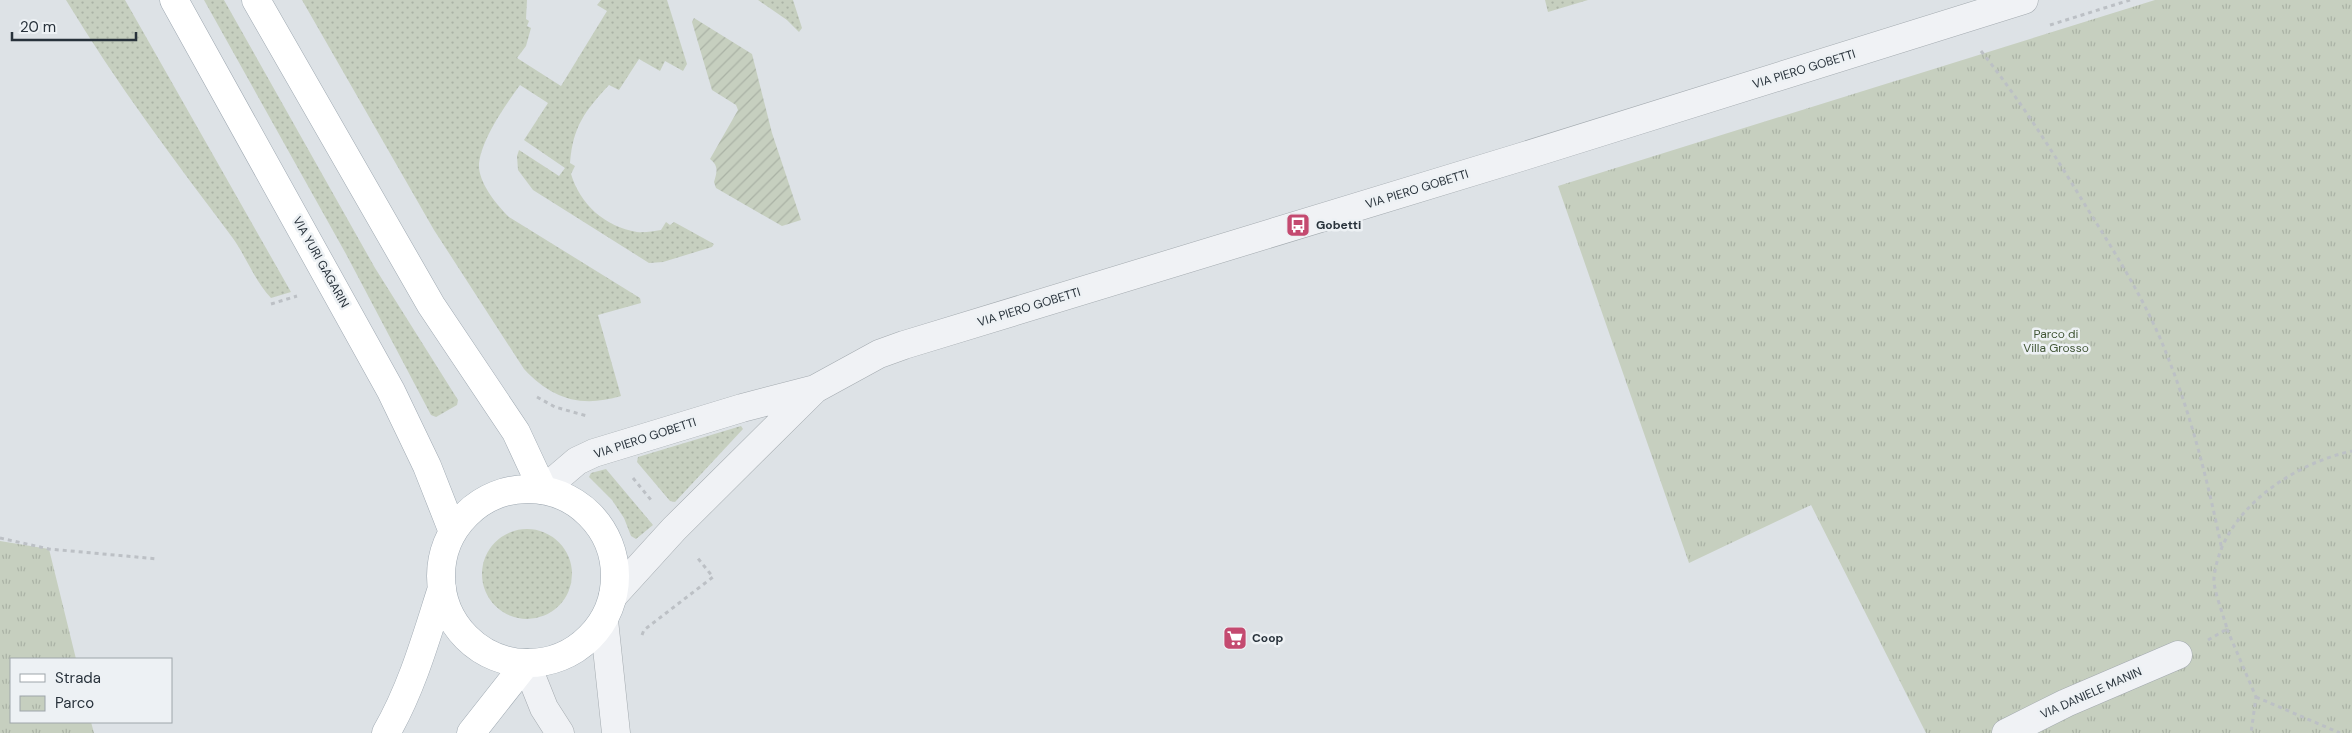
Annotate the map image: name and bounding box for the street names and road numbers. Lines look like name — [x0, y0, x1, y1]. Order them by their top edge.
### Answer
street label: VIA PIERO GOBETTI — [1751, 46, 1857, 92]
street label: VIA PIERO GOBETTI — [1364, 166, 1470, 212]
street label: VIA YURI GAGARIN — [289, 214, 353, 310]
street label: VIA PIERO GOBETTI — [976, 284, 1082, 330]
street label: VIA PIERO GOBETTI — [592, 414, 698, 462]
street label: VIA DANIELE MANIN — [2038, 663, 2144, 723]

